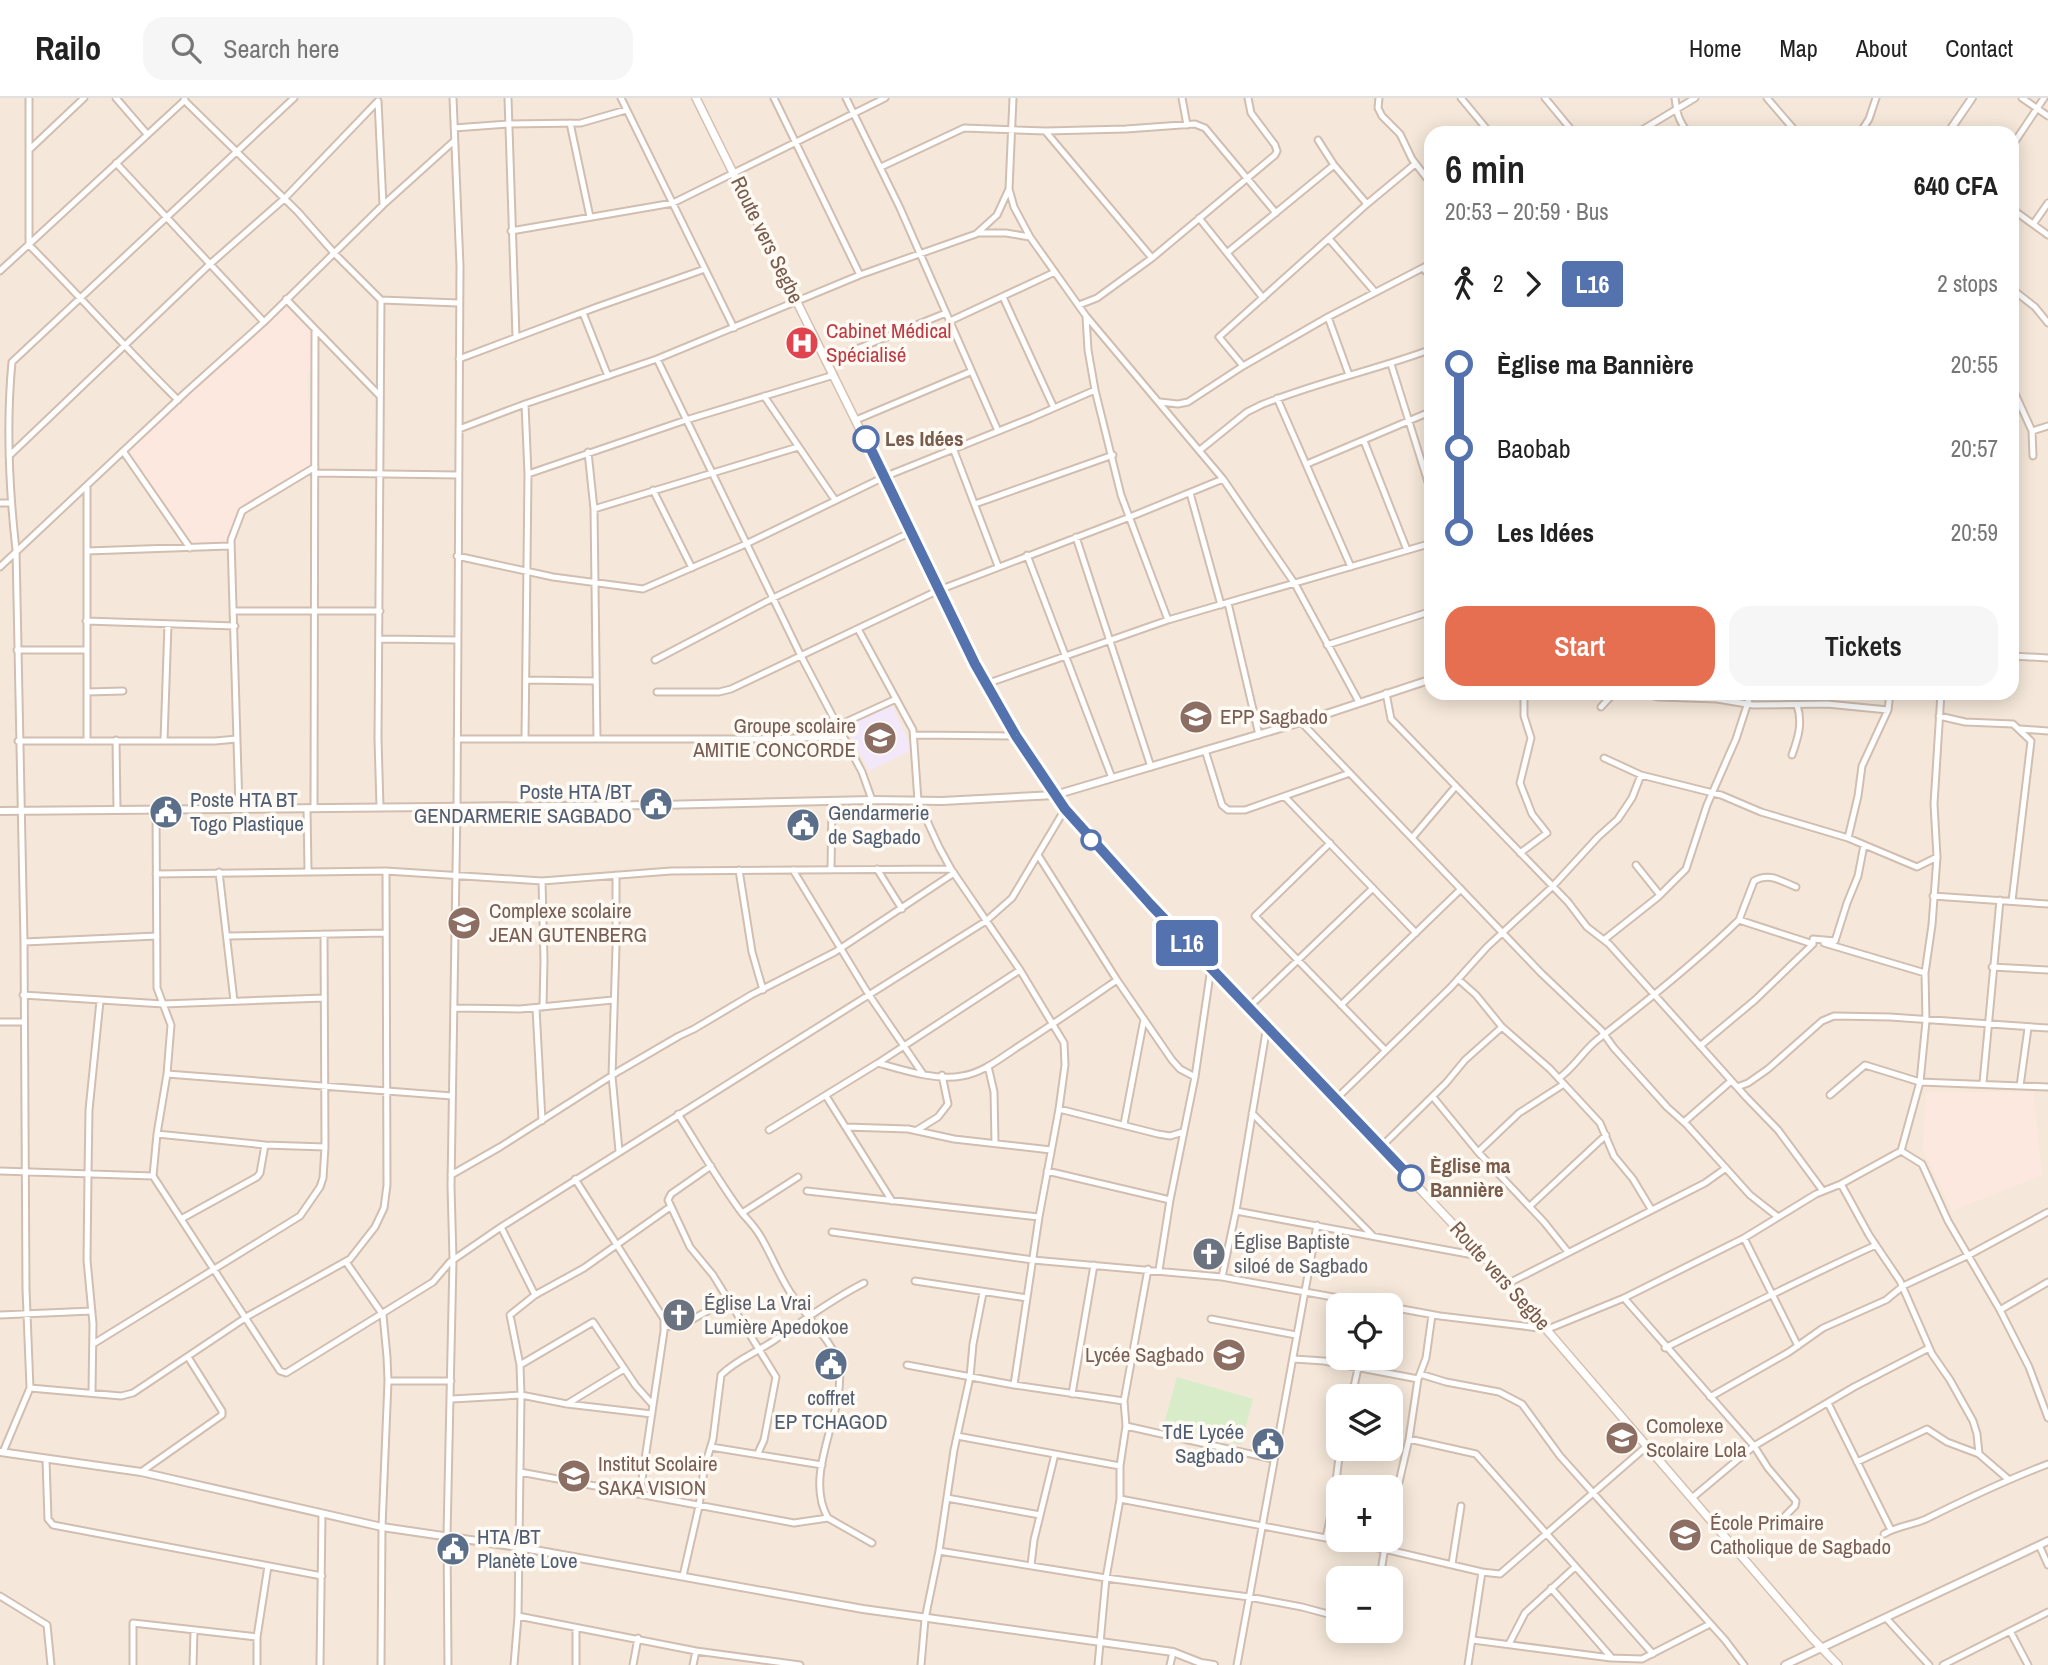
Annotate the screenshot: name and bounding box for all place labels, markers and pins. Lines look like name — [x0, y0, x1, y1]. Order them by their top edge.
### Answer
place label: Cabinet Médical Spécialisé — [826, 316, 951, 369]
hospital icon: Cabinet Médical Spécialisé — [783, 324, 821, 362]
place label: Les Idées — [885, 424, 964, 453]
marker: Les Idées — [853, 426, 879, 452]
school or university icon: EPP Sagbado — [1177, 698, 1215, 736]
place label: EPP Sagbado — [1220, 702, 1328, 731]
place label: Groupe scolaire AMITIE CONCORDE — [692, 711, 856, 764]
school or university icon: Groupe scolaire AMITIE CONCORDE — [861, 719, 899, 757]
place label: Poste HTA /BT GENDARMERIE SAGBADO — [414, 777, 632, 830]
place label: Poste HTA BT Togo Plastique — [190, 785, 304, 838]
public building icon: Poste HTA /BT GENDARMERIE SAGBADO — [637, 785, 675, 823]
public building icon: Poste HTA BT Togo Plastique — [147, 793, 185, 831]
place label: Gendarmerie de Sagbado — [828, 798, 929, 851]
public building icon: Gendarmerie de Sagbado — [784, 806, 822, 844]
unlabelled marker — [1081, 830, 1101, 850]
place label: Complexe scolaire JEAN GUTENBERG — [489, 896, 647, 949]
school or university icon: Complexe scolaire JEAN GUTENBERG — [445, 904, 483, 942]
place label: Èglise ma Bannière — [1430, 1151, 1511, 1204]
marker: Èglise ma Bannière — [1398, 1165, 1424, 1191]
place label: Église Baptiste siloé de Sagbado — [1234, 1227, 1368, 1280]
church icon: Église Baptiste siloé de Sagbado — [1190, 1235, 1228, 1273]
place label: Église La Vrai Lumière Apedokoe — [704, 1288, 849, 1341]
church icon: Église La Vrai Lumière Apedokoe — [660, 1296, 698, 1334]
school or university icon: Lycée Sagbado — [1210, 1336, 1248, 1374]
place label: Lycée Sagbado — [1085, 1340, 1204, 1369]
public building icon: coffret EP TCHAGOD — [812, 1345, 850, 1383]
place label: coffret EP TCHAGOD — [774, 1383, 888, 1436]
place label: Comolexe Scolaire Lola — [1646, 1411, 1747, 1464]
place label: TdE Lycée Sagbado — [1162, 1417, 1244, 1470]
school or university icon: Comolexe Scolaire Lola — [1603, 1419, 1641, 1457]
public building icon: TdE Lycée Sagbado — [1249, 1425, 1287, 1463]
place label: Institut Scolaire SAKA VISION — [598, 1449, 718, 1502]
school or university icon: Institut Scolaire SAKA VISION — [555, 1457, 593, 1495]
place label: École Primaire Catholique de Sagbado — [1710, 1508, 1891, 1561]
school or university icon: École Primaire Catholique de Sagbado — [1666, 1516, 1704, 1554]
place label: HTA /BT Planète Love — [477, 1522, 578, 1575]
public building icon: HTA /BT Planète Love — [434, 1530, 472, 1568]

